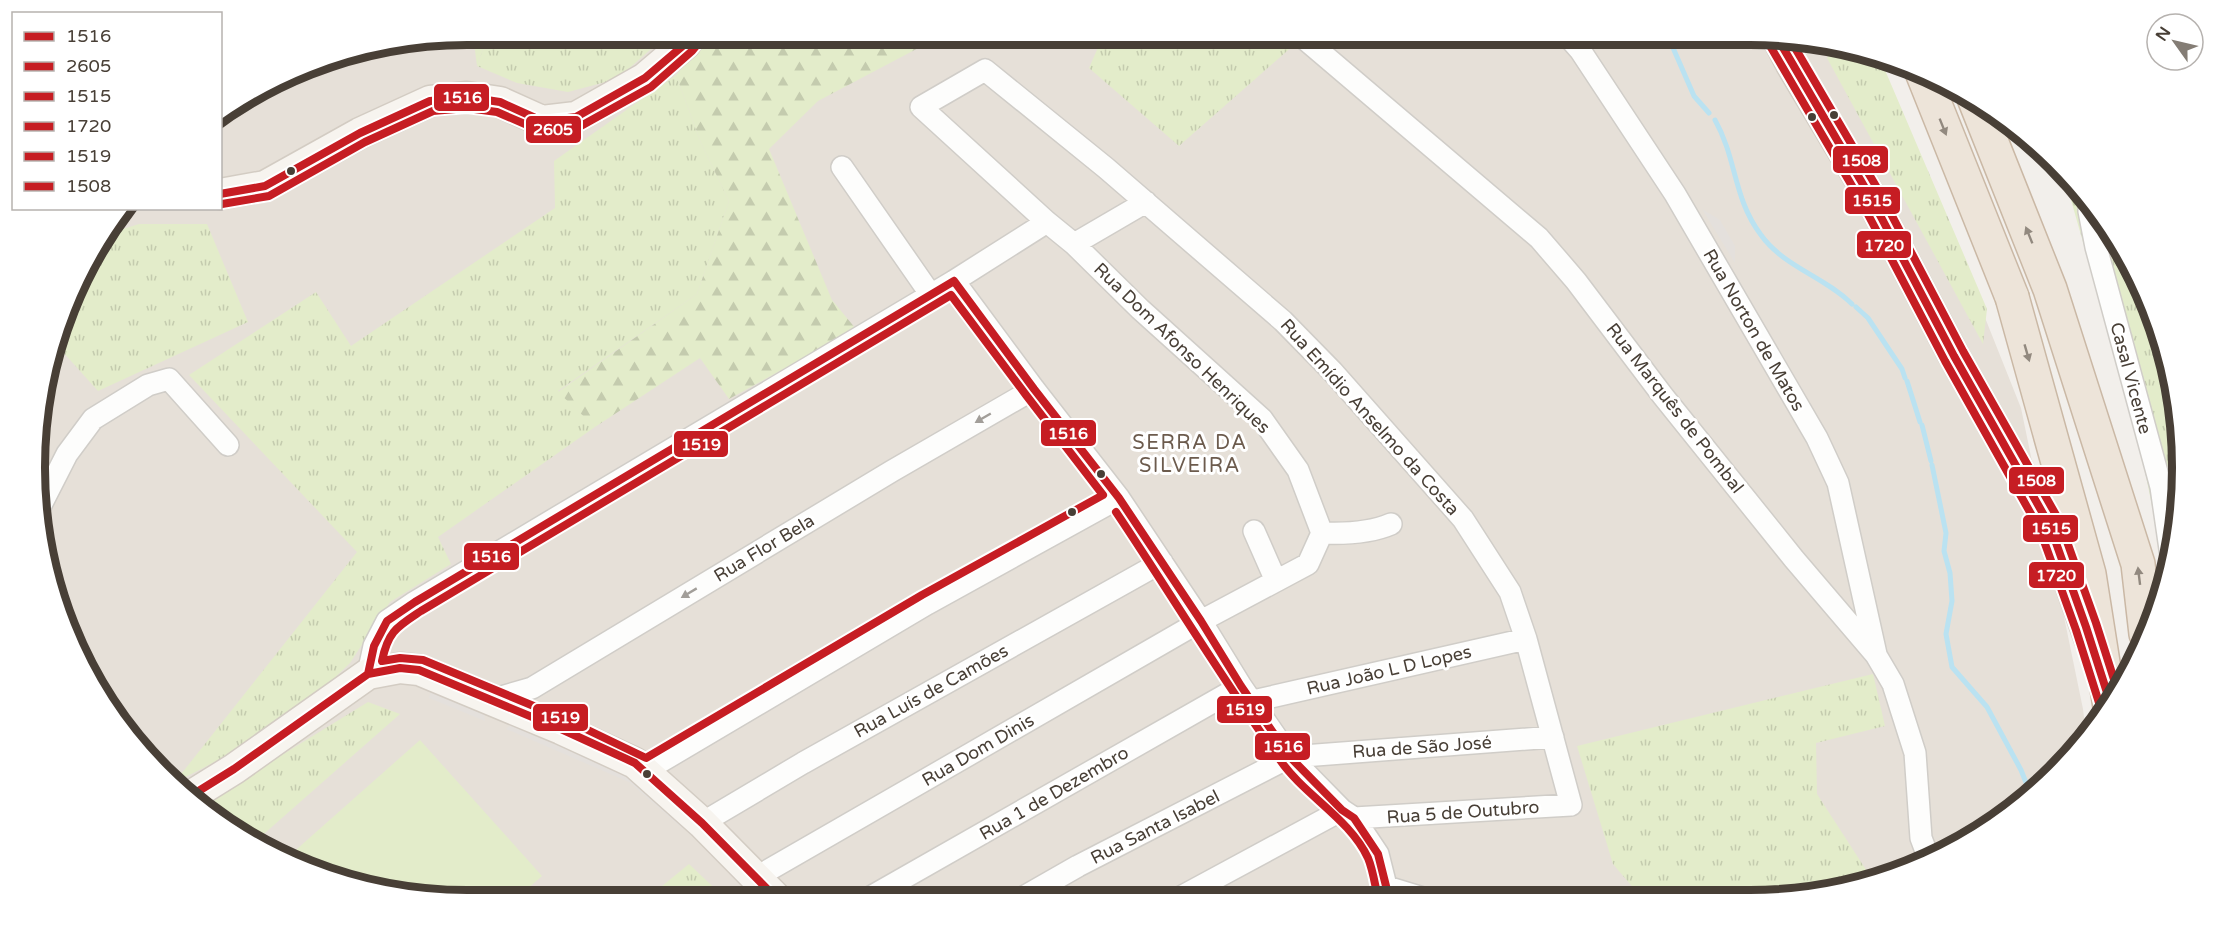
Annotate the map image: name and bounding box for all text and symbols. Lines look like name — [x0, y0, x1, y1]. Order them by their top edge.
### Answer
legend — [12, 12, 222, 210]
north arrow — [2145, 12, 2205, 72]
text: N — [2152, 23, 2175, 45]
text: 1516 — [66, 25, 111, 47]
text: 2605 — [66, 55, 111, 77]
line badge: 1516 — [433, 83, 490, 112]
text: 1515 — [66, 85, 111, 107]
text: 1516 — [442, 88, 482, 108]
unlabelled marker — [1828, 109, 1840, 121]
unlabelled marker — [1806, 111, 1818, 123]
text: 1720 — [66, 115, 111, 137]
line badge: 2605 — [525, 115, 582, 144]
one-way arrow — [1939, 118, 1949, 136]
text: 2605 — [533, 120, 573, 140]
text: 1519 — [66, 145, 111, 167]
line badge: 1508 — [1832, 145, 1889, 174]
text: 1508 — [1841, 151, 1881, 171]
unlabelled marker — [285, 165, 297, 177]
text: 1508 — [66, 175, 111, 197]
line badge: 1515 — [1844, 186, 1901, 215]
text: 1515 — [1852, 191, 1892, 211]
one-way arrow — [2024, 225, 2034, 243]
line badge: 1720 — [1856, 230, 1912, 259]
text: 1720 — [1864, 236, 1904, 256]
street label: Rua Norton de Matos — [1699, 245, 1809, 415]
street label: Rua Dom Afonso Henriques — [1089, 258, 1275, 438]
street label: Rua Emídio Anselmo da Costa — [1276, 314, 1464, 520]
street label: Rua Marquês de Pombal — [1602, 318, 1748, 498]
street label: Casal Vicente — [2106, 320, 2156, 436]
one-way arrow — [2023, 344, 2033, 362]
one-way arrow — [975, 413, 992, 423]
line badge: 1516 — [1040, 419, 1097, 447]
text: 1516 — [1048, 424, 1088, 444]
line badge: 1519 — [673, 430, 729, 458]
district label: SERRA DA SILVEIRA — [1132, 431, 1248, 478]
text: 1519 — [681, 435, 721, 455]
line badge: 1508 — [2008, 466, 2065, 495]
unlabelled marker — [1095, 468, 1107, 480]
text: 1508 — [2016, 471, 2056, 491]
unlabelled marker — [1066, 506, 1078, 518]
street label: Rua Flor Bela — [710, 509, 818, 587]
line badge: 1515 — [2022, 514, 2079, 543]
text: 1515 — [2031, 519, 2071, 539]
line badge: 1516 — [463, 542, 520, 571]
text: 1516 — [471, 547, 511, 567]
line badge: 1720 — [2028, 561, 2085, 589]
text: 1720 — [2036, 566, 2076, 586]
one-way arrow — [2134, 566, 2144, 585]
one-way arrow — [681, 587, 697, 598]
street label: Rua Luís de Camões — [850, 639, 1012, 743]
street label: Rua João L D Lopes — [1304, 640, 1474, 700]
line badge: 1519 — [1216, 695, 1273, 724]
text: 1519 — [1225, 700, 1265, 720]
line badge: 1519 — [532, 703, 589, 732]
text: 1519 — [540, 708, 580, 728]
street label: Rua Dom Dinis — [918, 709, 1038, 791]
street label: Rua de São José — [1352, 731, 1492, 763]
line badge: 1516 — [1254, 732, 1311, 761]
text: 1516 — [1263, 737, 1303, 757]
street label: Rua 1 de Dezembro — [975, 741, 1133, 845]
unlabelled marker — [641, 768, 653, 780]
street label: Rua Santa Isabel — [1087, 785, 1223, 869]
street label: Rua 5 de Outubro — [1386, 796, 1540, 828]

